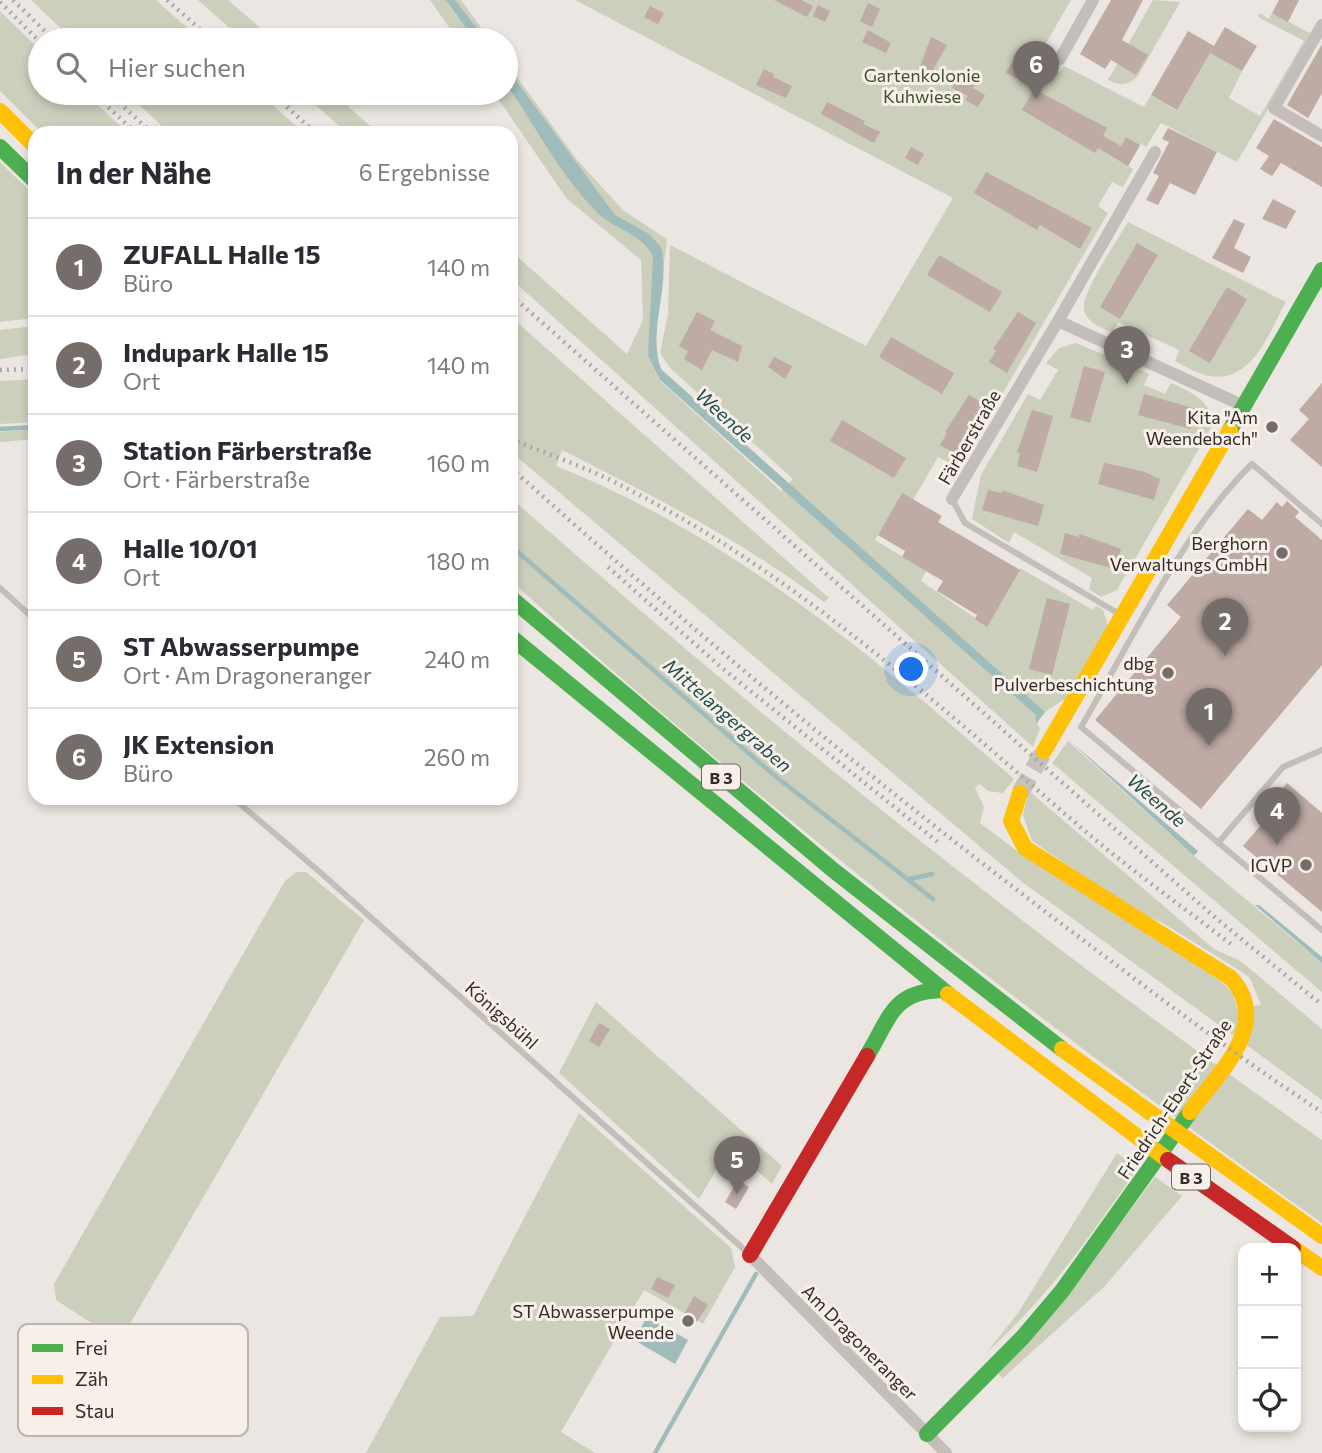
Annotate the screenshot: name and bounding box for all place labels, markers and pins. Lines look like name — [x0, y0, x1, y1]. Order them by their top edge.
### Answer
pin: 6 — [1013, 41, 1059, 99]
pin: 3 — [1104, 326, 1150, 384]
place label: Kita "Am Weendebach" — [1146, 406, 1258, 449]
marker: Kita "Am Weendebach" — [1264, 419, 1280, 435]
place label: Berghorn Verwaltungs GmbH — [1110, 532, 1268, 575]
marker: Berghorn Verwaltungs GmbH — [1274, 545, 1290, 561]
pin: 2 — [1202, 598, 1248, 656]
place label: dbg Pulverbeschichtung — [994, 652, 1154, 695]
marker: dbg Pulverbeschichtung — [1160, 665, 1176, 681]
pin: 1 — [1186, 688, 1232, 746]
pin: 4 — [1254, 787, 1300, 845]
place label: IGVP — [1250, 854, 1292, 876]
marker: IGVP — [1298, 857, 1314, 873]
pin: 5 — [714, 1136, 760, 1194]
place label: ST Abwasserpumpe Weende — [513, 1300, 674, 1343]
marker: ST Abwasserpumpe Weende — [680, 1313, 696, 1329]

